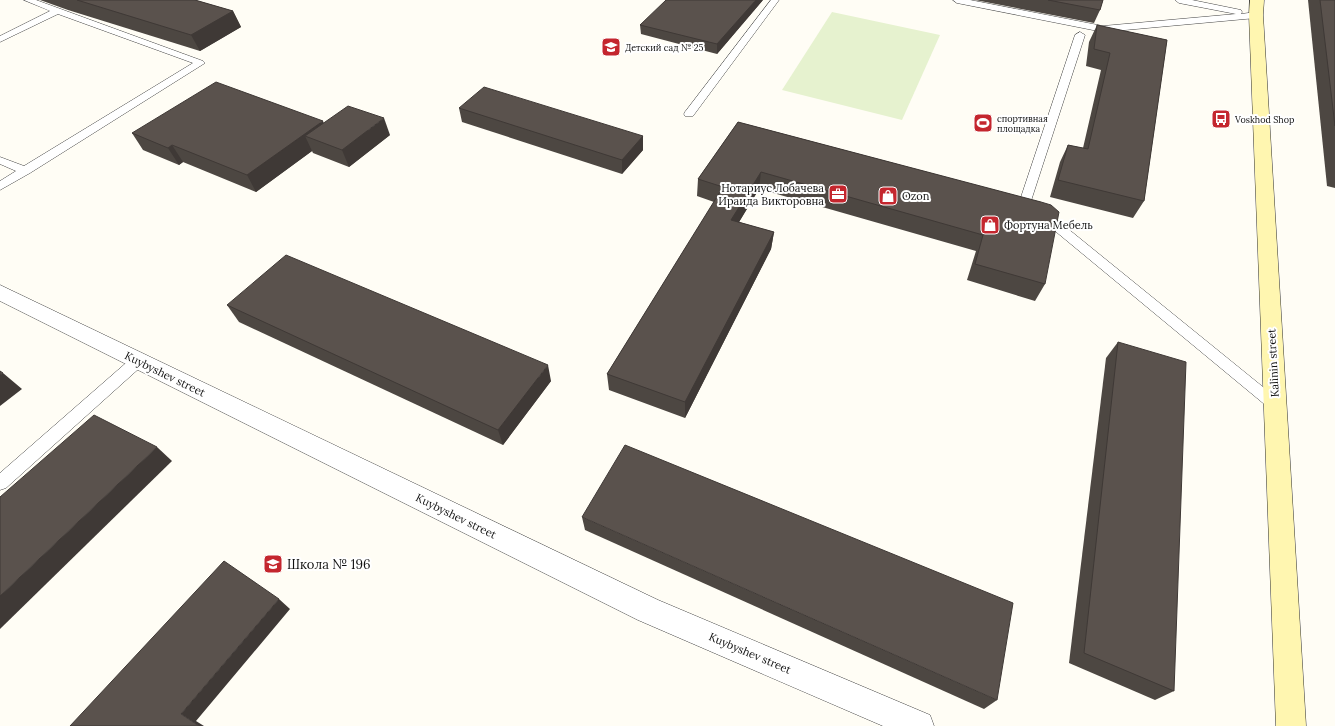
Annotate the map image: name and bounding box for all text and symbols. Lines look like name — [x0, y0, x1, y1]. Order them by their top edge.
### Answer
school or university icon: Детский сад № 25 — [600, 36, 622, 58]
place label: Детский сад № 25 — [625, 42, 704, 53]
bus stop icon: Voskhod Shop — [1210, 108, 1232, 130]
sports icon: спортивная площадка — [972, 112, 994, 134]
place label: спортивная площадка — [997, 113, 1048, 134]
place label: Voskhod Shop — [1234, 114, 1294, 125]
place label: Нотариус Лобачева Ираида Викторовна — [718, 181, 824, 208]
office icon: Нотариус Лобачева Ираида Викторовна — [827, 183, 849, 205]
shop icon: Ozon — [877, 185, 899, 207]
place label: Ozon — [902, 189, 930, 203]
shop icon: Фортуна Мебель — [979, 214, 1001, 236]
place label: Фортуна Мебель — [1004, 218, 1093, 232]
street label: Kalinin street — [1264, 328, 1282, 398]
street label: Kuybyshev street — [122, 348, 208, 400]
street label: Kuybyshev street — [413, 490, 499, 542]
school or university icon: Школа № 196 — [262, 553, 284, 575]
place label: Школа № 196 — [287, 556, 371, 573]
street label: Kuybyshev street — [707, 629, 794, 677]

